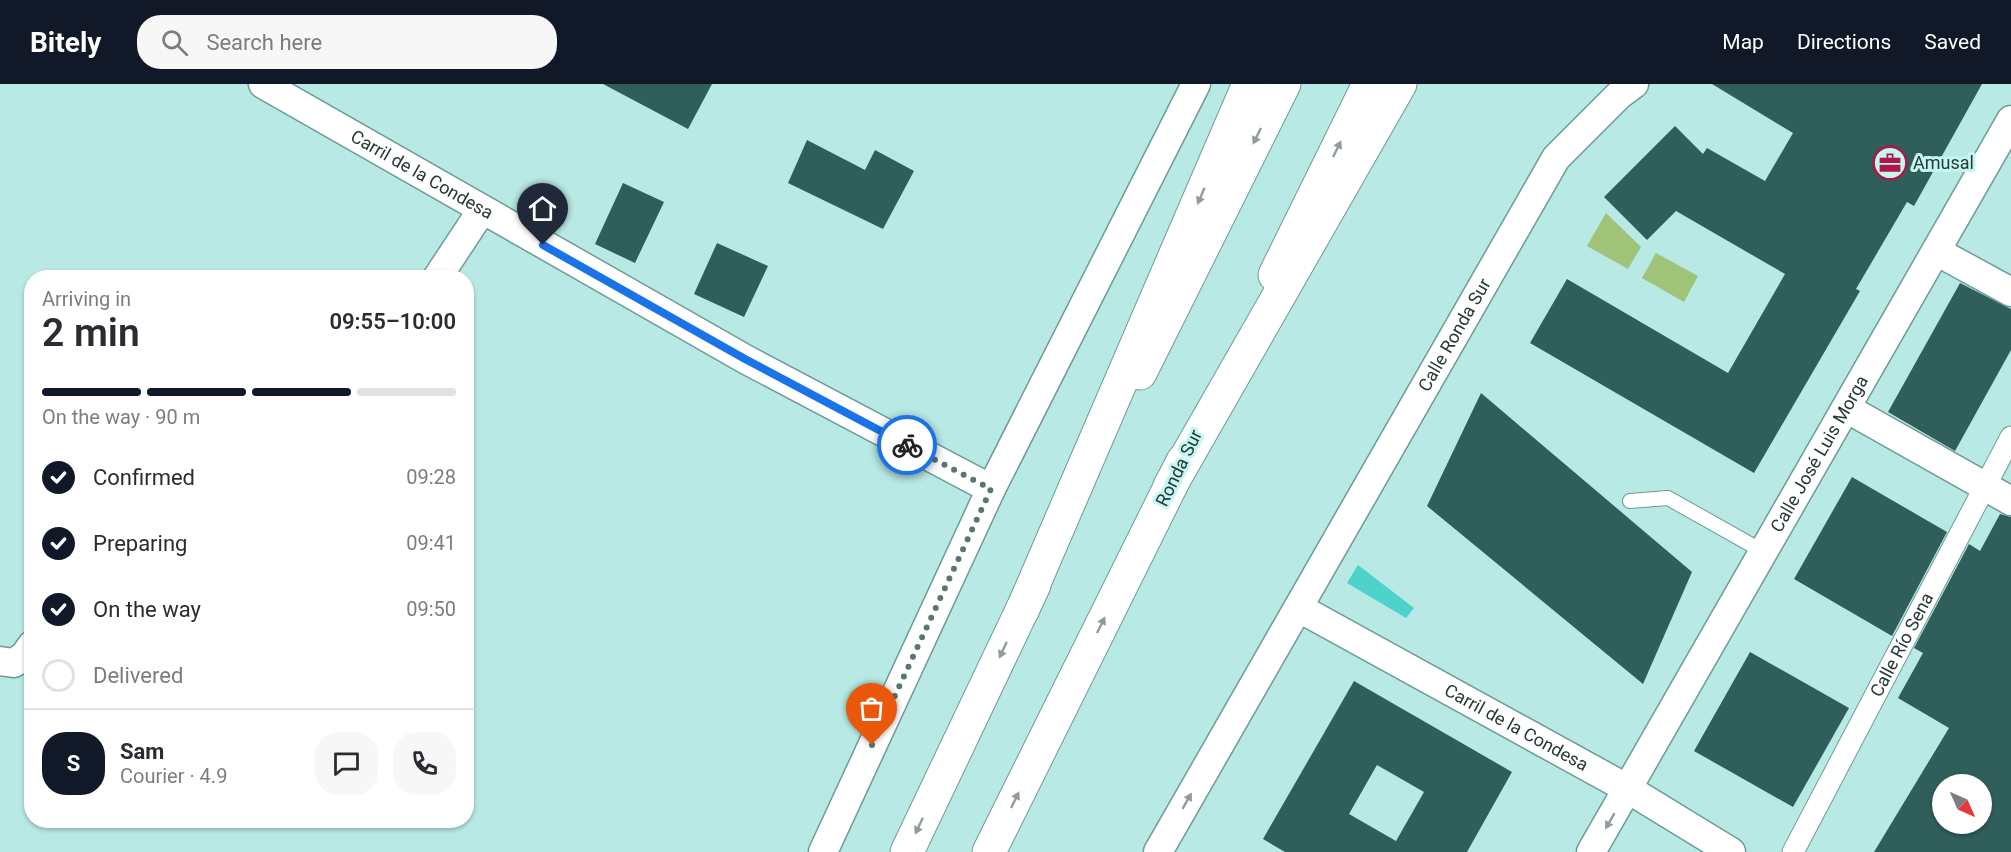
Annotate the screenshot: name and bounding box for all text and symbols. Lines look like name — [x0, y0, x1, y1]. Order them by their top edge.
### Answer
search box — [137, 15, 557, 69]
text: Bitely — [30, 26, 101, 59]
icon: search — [158, 26, 191, 59]
text: Search here — [206, 30, 322, 55]
text: Map — [1722, 30, 1764, 54]
text: Directions — [1797, 30, 1891, 54]
text: Saved — [1924, 30, 1981, 54]
street label: Carril de la Condesa — [347, 125, 497, 223]
one-way arrow — [1253, 128, 1262, 145]
one-way arrow — [1332, 140, 1342, 157]
office icon: Amusal — [1872, 145, 1908, 181]
place label: Amusal — [1913, 152, 1974, 173]
pin — [517, 183, 568, 245]
one-way arrow — [1196, 187, 1206, 205]
icon: home — [526, 192, 559, 225]
street label: Calle Ronda Sur — [1413, 275, 1495, 395]
text: Arriving in — [42, 287, 131, 311]
text: 09:55–10:00 — [329, 309, 456, 334]
text: 2 min — [42, 310, 140, 356]
street label: Calle José Luis Morga — [1766, 372, 1872, 536]
text: On the way · 90 m — [42, 405, 200, 429]
courier — [877, 415, 937, 475]
street label: Ronda Sur — [1151, 426, 1206, 509]
icon: bike — [891, 429, 924, 462]
icon: check — [42, 461, 75, 494]
text: Confirmed — [93, 465, 195, 490]
text: 09:28 — [406, 465, 456, 489]
icon: check — [42, 527, 75, 560]
text: Preparing — [93, 531, 187, 556]
text: 09:41 — [406, 531, 456, 555]
street label: Calle Río Sena — [1865, 589, 1937, 700]
icon: check — [42, 593, 75, 626]
text: On the way — [93, 597, 201, 622]
text: 09:50 — [406, 597, 456, 621]
one-way arrow — [1096, 616, 1106, 633]
one-way arrow — [999, 641, 1008, 658]
text: Delivered — [93, 663, 183, 688]
street label: Carril de la Condesa — [1441, 679, 1592, 775]
pin — [846, 683, 897, 745]
icon: bag — [855, 692, 888, 725]
button: chat — [315, 732, 378, 795]
button: phone — [393, 732, 456, 795]
text: Sam — [120, 739, 164, 764]
text: S — [67, 751, 80, 776]
text: Courier · 4.9 — [120, 764, 227, 788]
north arrow — [1932, 774, 1992, 834]
map controls — [1932, 774, 1992, 834]
one-way arrow — [1010, 791, 1019, 808]
one-way arrow — [1182, 793, 1193, 809]
one-way arrow — [1605, 812, 1615, 829]
one-way arrow — [915, 817, 924, 834]

